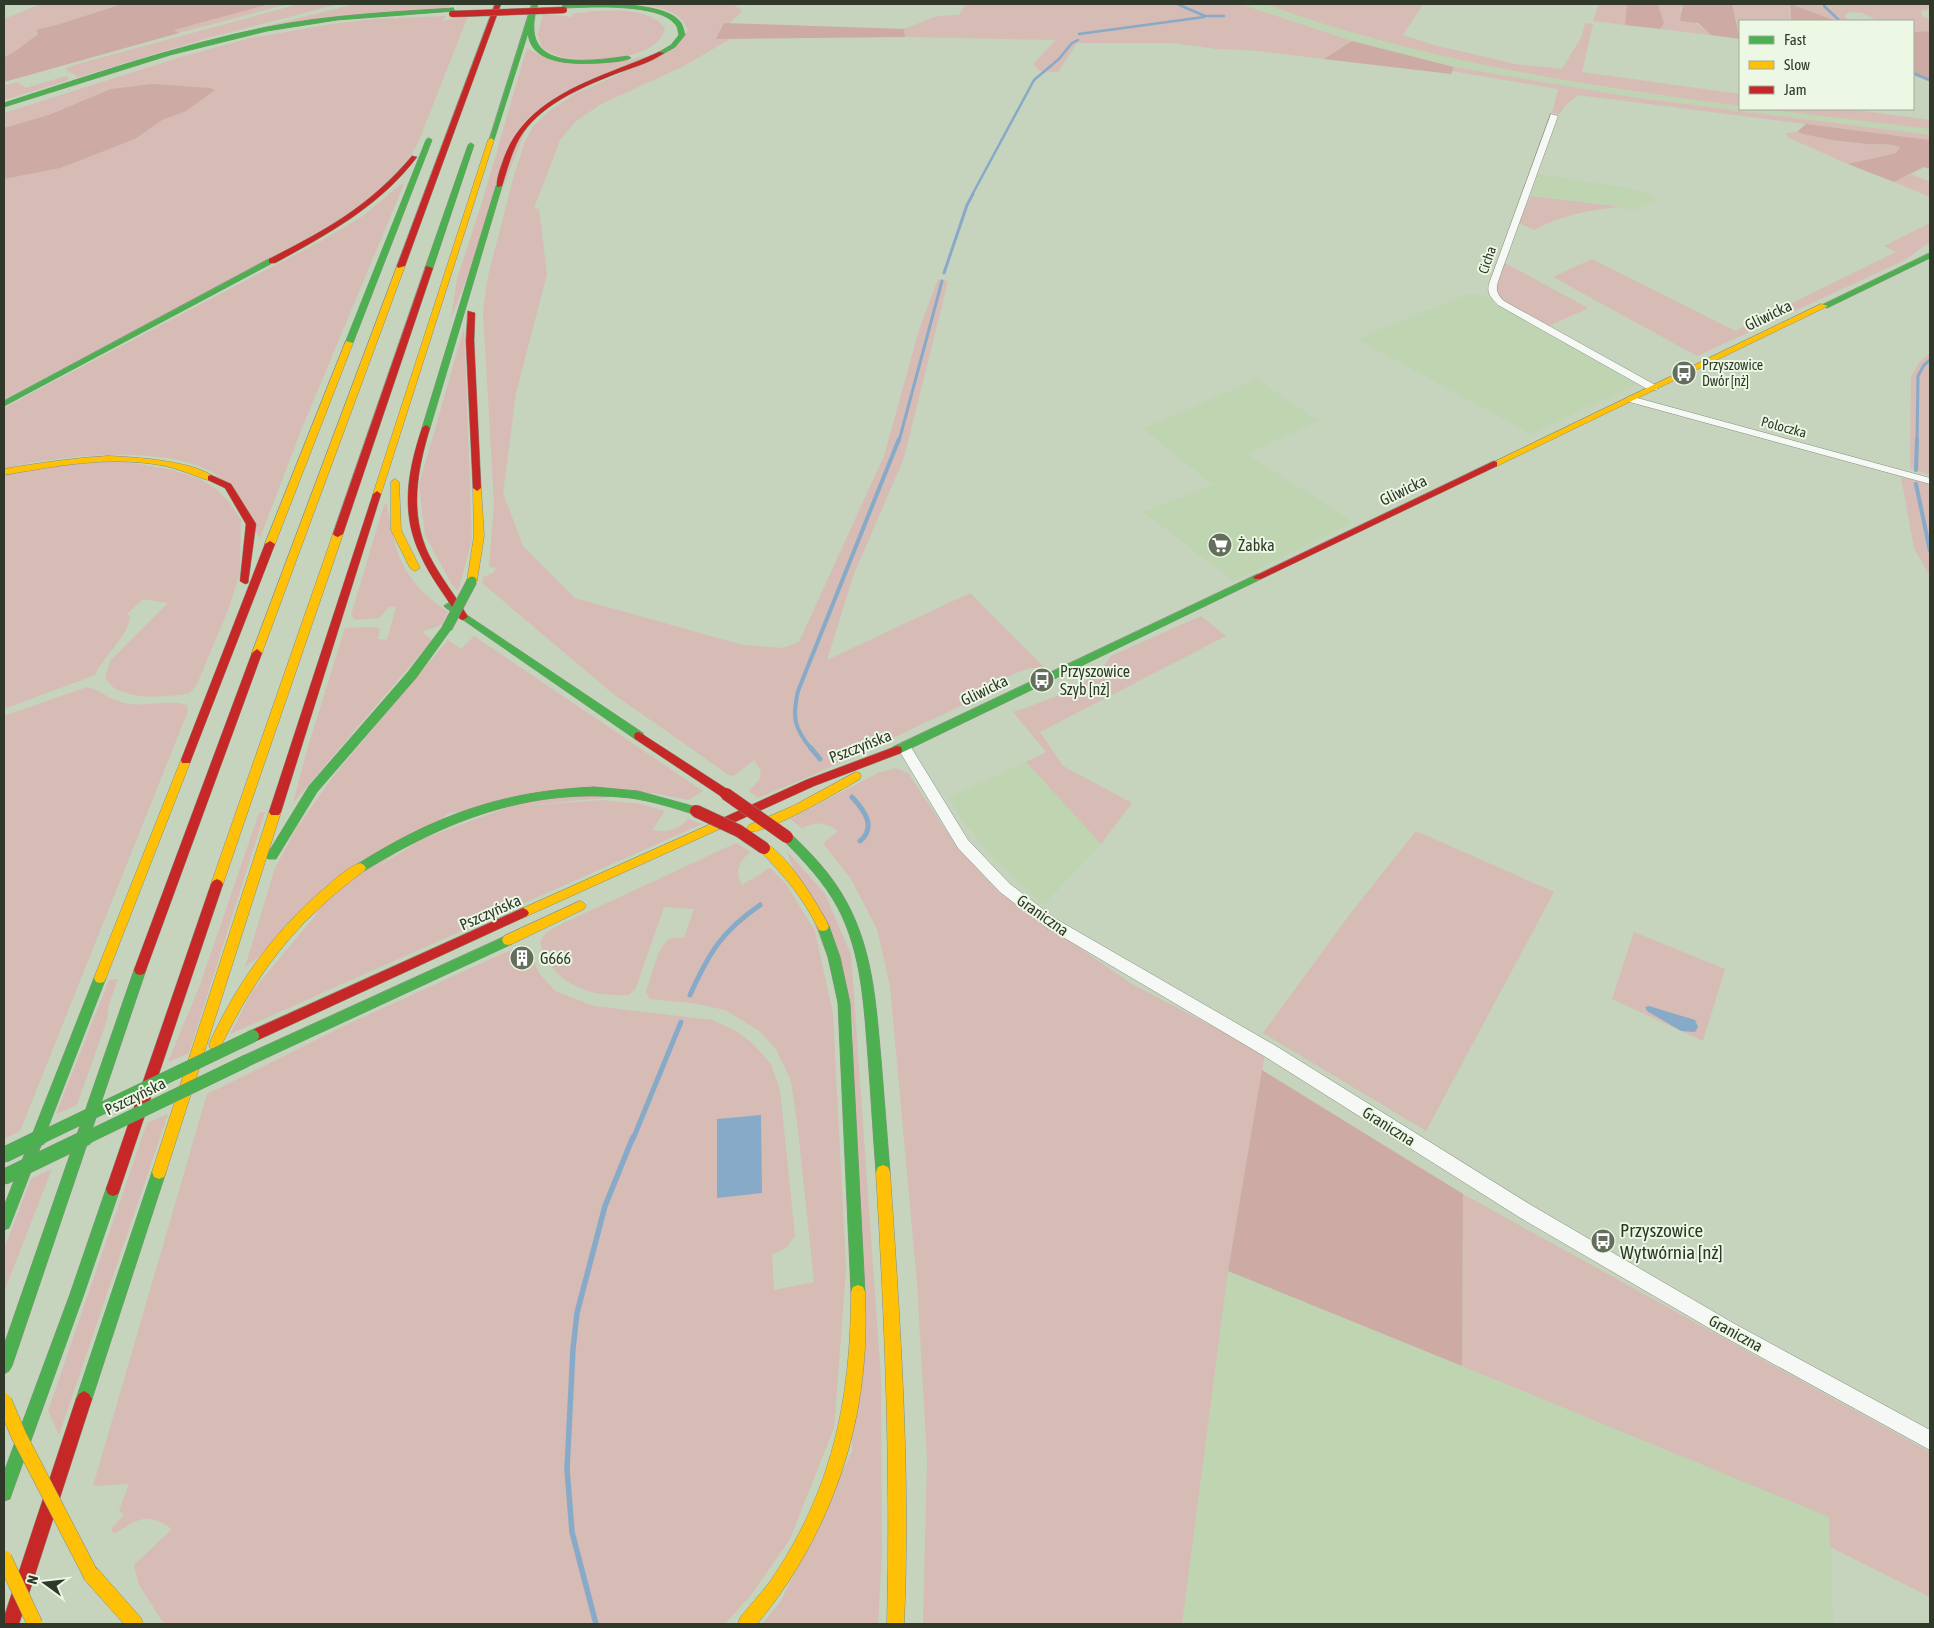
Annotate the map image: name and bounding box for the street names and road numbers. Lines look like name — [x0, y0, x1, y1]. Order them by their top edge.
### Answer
street label: Cicha — [1475, 244, 1499, 276]
street label: Gliwicka — [1742, 296, 1794, 334]
street label: Poloczka — [1760, 413, 1808, 441]
street label: Gliwicka — [1377, 471, 1429, 509]
street label: Gliwicka — [958, 671, 1010, 709]
street label: Pszczyńska — [826, 726, 894, 767]
street label: Pszczyńska — [457, 891, 524, 934]
street label: Graniczna — [1014, 891, 1072, 939]
street label: Pszczyńska — [102, 1074, 169, 1119]
street label: Graniczna — [1359, 1103, 1419, 1149]
street label: Graniczna — [1706, 1311, 1766, 1355]

